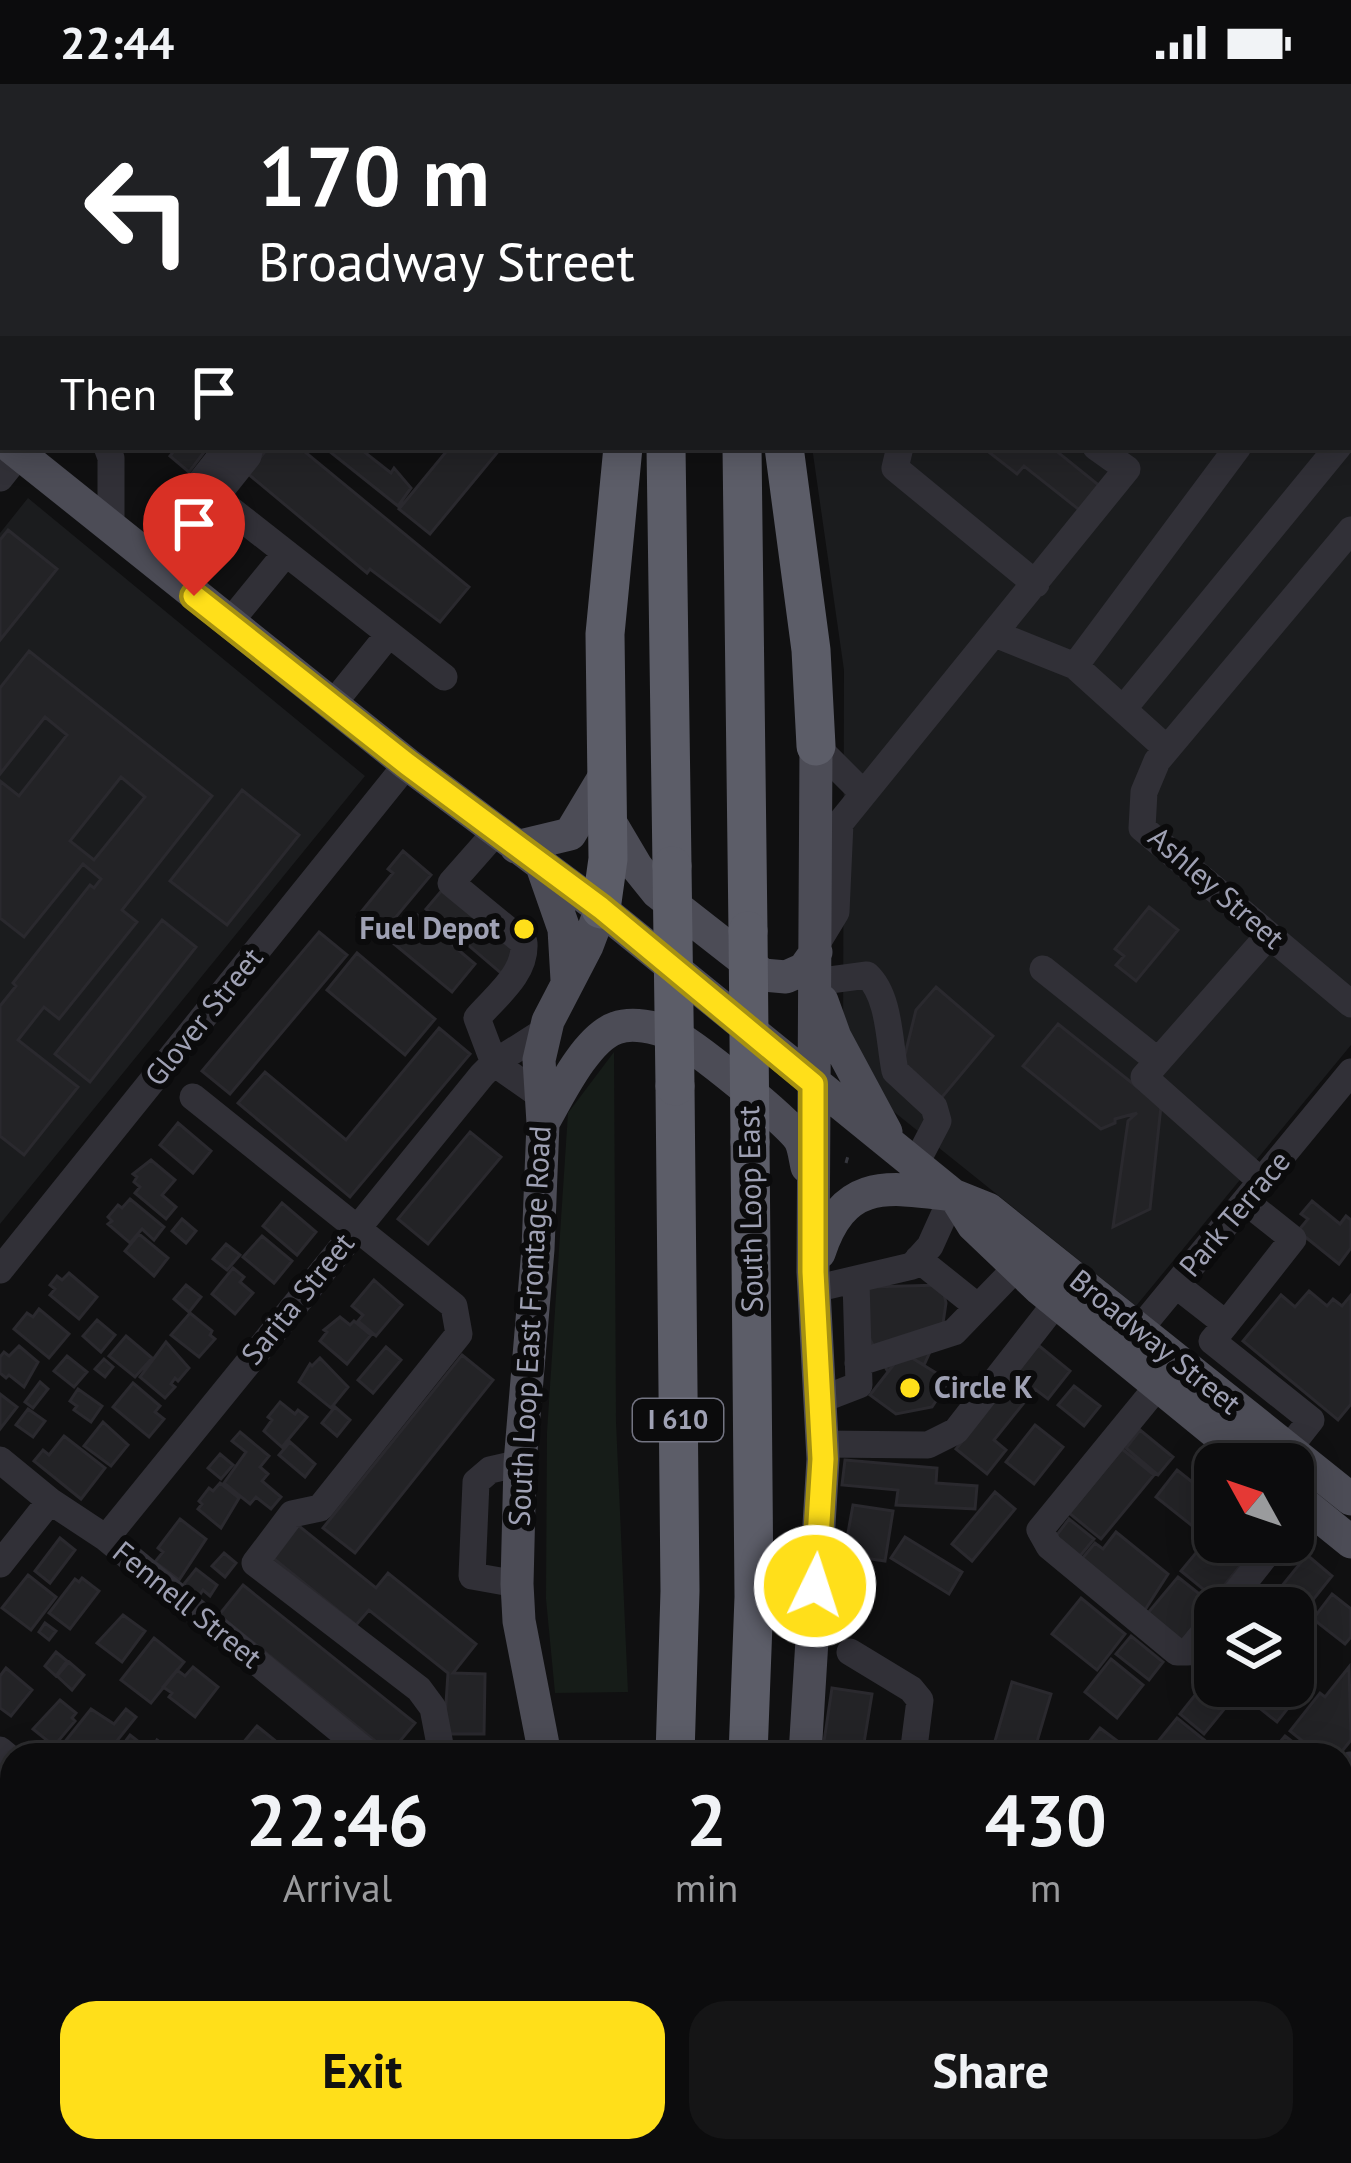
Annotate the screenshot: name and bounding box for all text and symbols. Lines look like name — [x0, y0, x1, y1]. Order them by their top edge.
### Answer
text: 22:44 — [60, 13, 174, 71]
text: 170 m — [258, 120, 490, 229]
icon: left — [60, 132, 216, 288]
text: Broadway Street — [258, 226, 635, 296]
icon: arrive — [181, 360, 247, 426]
text: Then — [60, 364, 157, 422]
pin — [143, 473, 245, 596]
icon: arrive — [161, 491, 227, 557]
street label: Ashley Street — [1141, 817, 1293, 957]
place label: Fuel Depot — [360, 908, 501, 947]
marker: Fuel Depot — [511, 916, 537, 942]
street label: Glover Street — [135, 939, 271, 1093]
street label: South Loop East — [728, 1105, 771, 1313]
street label: South Loop East Frontage Road — [499, 1125, 558, 1527]
street label: Park Terrace — [1170, 1142, 1298, 1284]
street label: Sarita Street — [232, 1224, 362, 1372]
street label: Broadway Street — [1062, 1260, 1250, 1422]
place label: Circle K — [934, 1367, 1033, 1406]
marker: Circle K — [897, 1375, 923, 1401]
road number: I 610 — [633, 1399, 723, 1441]
north arrow — [1194, 1443, 1314, 1563]
map controls — [1194, 1443, 1314, 1707]
position arrow — [752, 1523, 878, 1649]
street label: Fennell Street — [105, 1532, 271, 1676]
button: layers — [1194, 1587, 1314, 1707]
text: 22:46 — [246, 1773, 429, 1866]
text: 2 — [686, 1773, 727, 1866]
text: 430 — [984, 1773, 1107, 1866]
text: Arrival — [283, 1862, 392, 1913]
text: min — [675, 1862, 738, 1913]
text: m — [1030, 1862, 1061, 1913]
button: Exit — [60, 2001, 665, 2139]
button: Share — [689, 2001, 1293, 2139]

